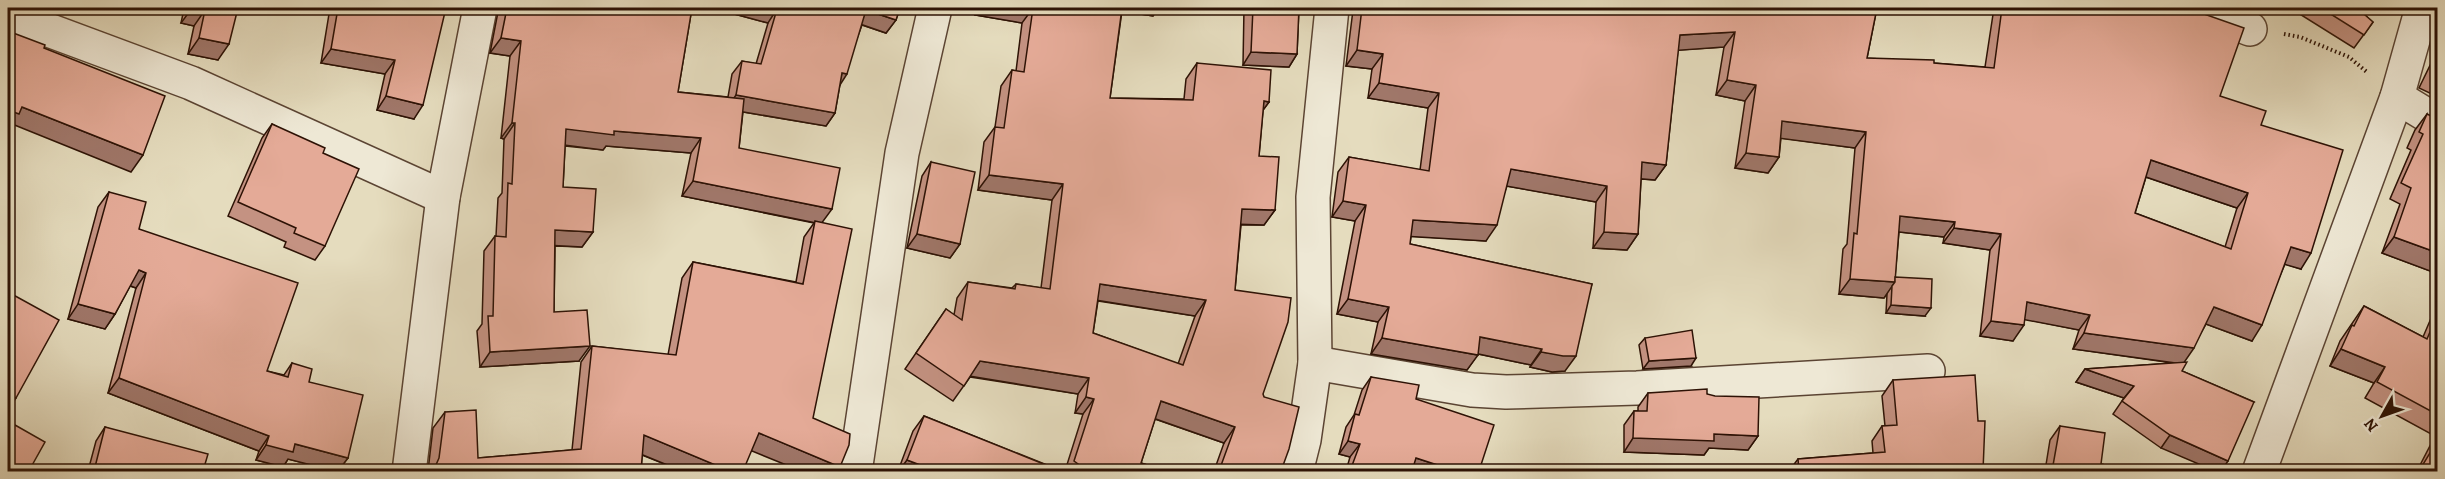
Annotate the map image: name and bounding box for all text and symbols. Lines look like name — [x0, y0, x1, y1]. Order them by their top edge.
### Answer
north arrow — [2352, 386, 2412, 446]
text: N — [2359, 413, 2383, 437]

